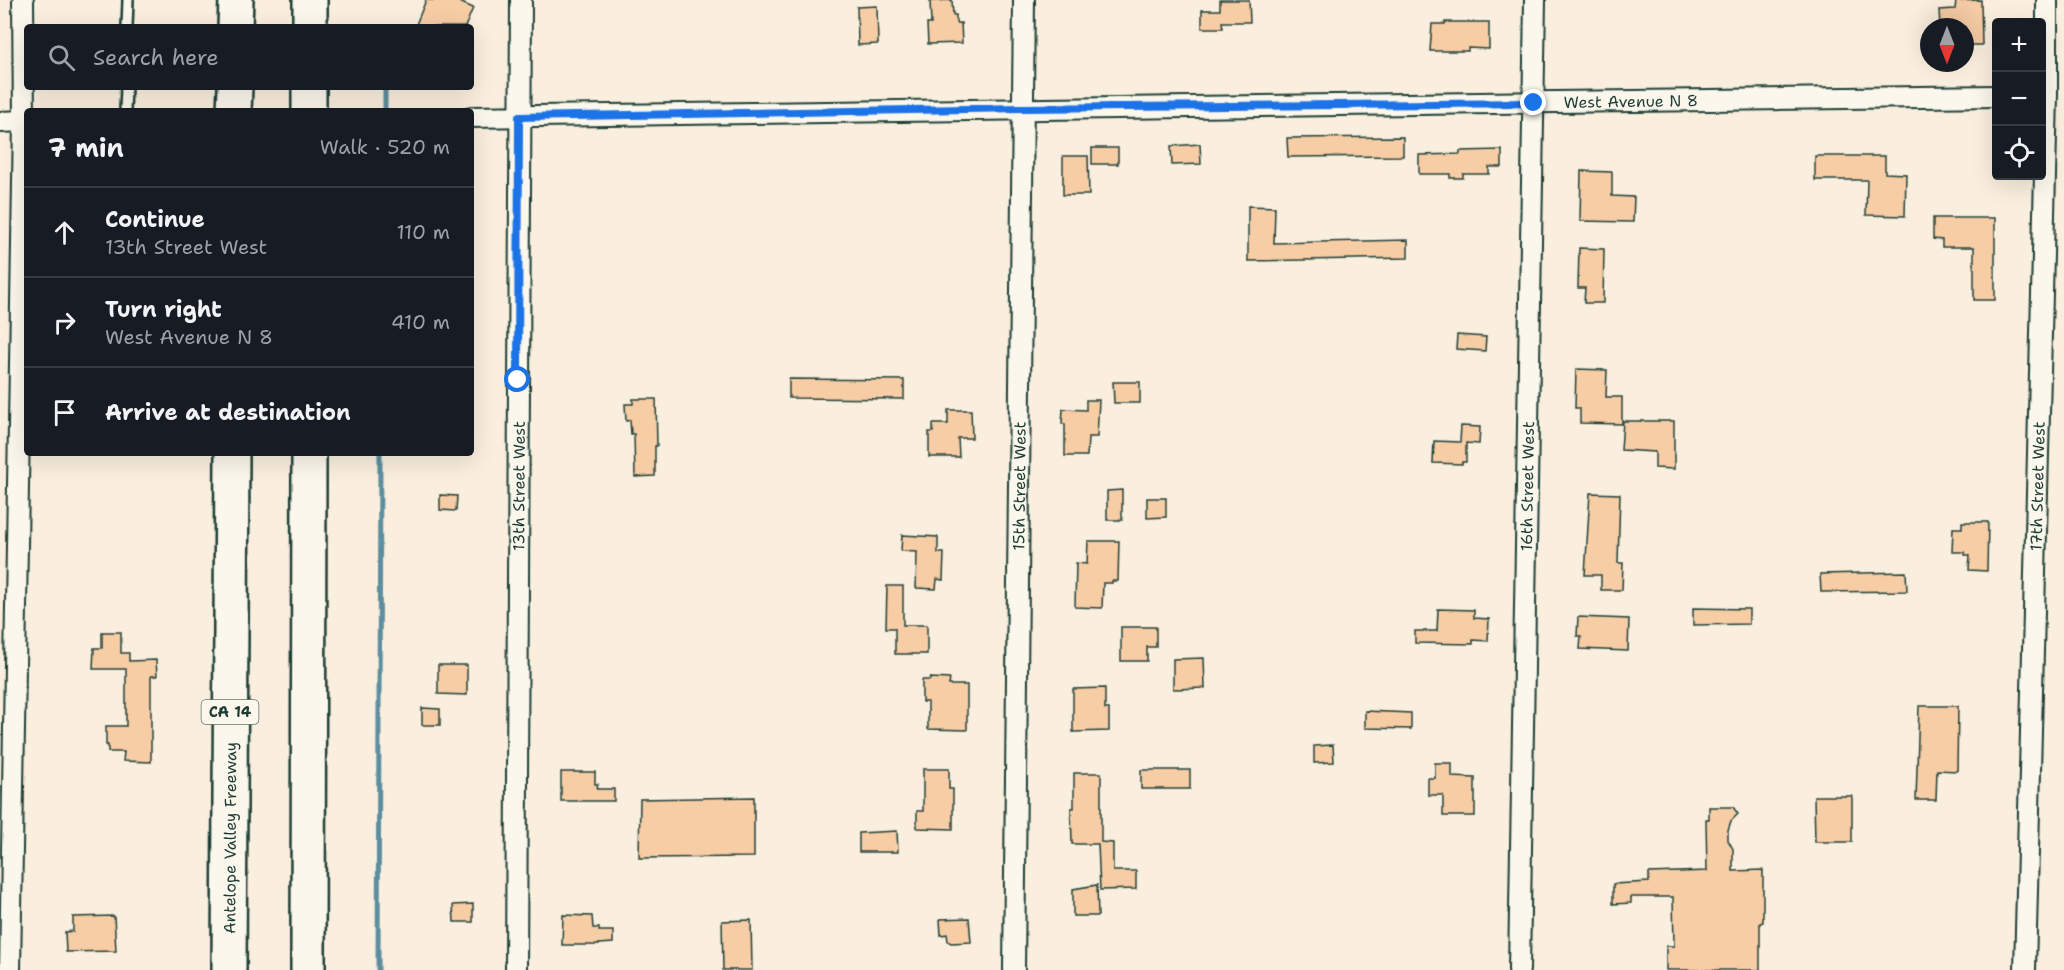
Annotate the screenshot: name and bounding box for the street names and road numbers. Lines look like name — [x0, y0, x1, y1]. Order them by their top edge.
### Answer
street label: West Avenue N 8 — [1564, 90, 1698, 112]
street label: 13th Street West — [508, 421, 529, 551]
street label: 15th Street West — [1008, 421, 1030, 551]
street label: 16th Street West — [1515, 421, 1539, 551]
street label: 17th Street West — [2025, 421, 2049, 551]
road number: CA 14 — [202, 700, 258, 724]
street label: Antelope Valley Freeway — [219, 742, 241, 934]

